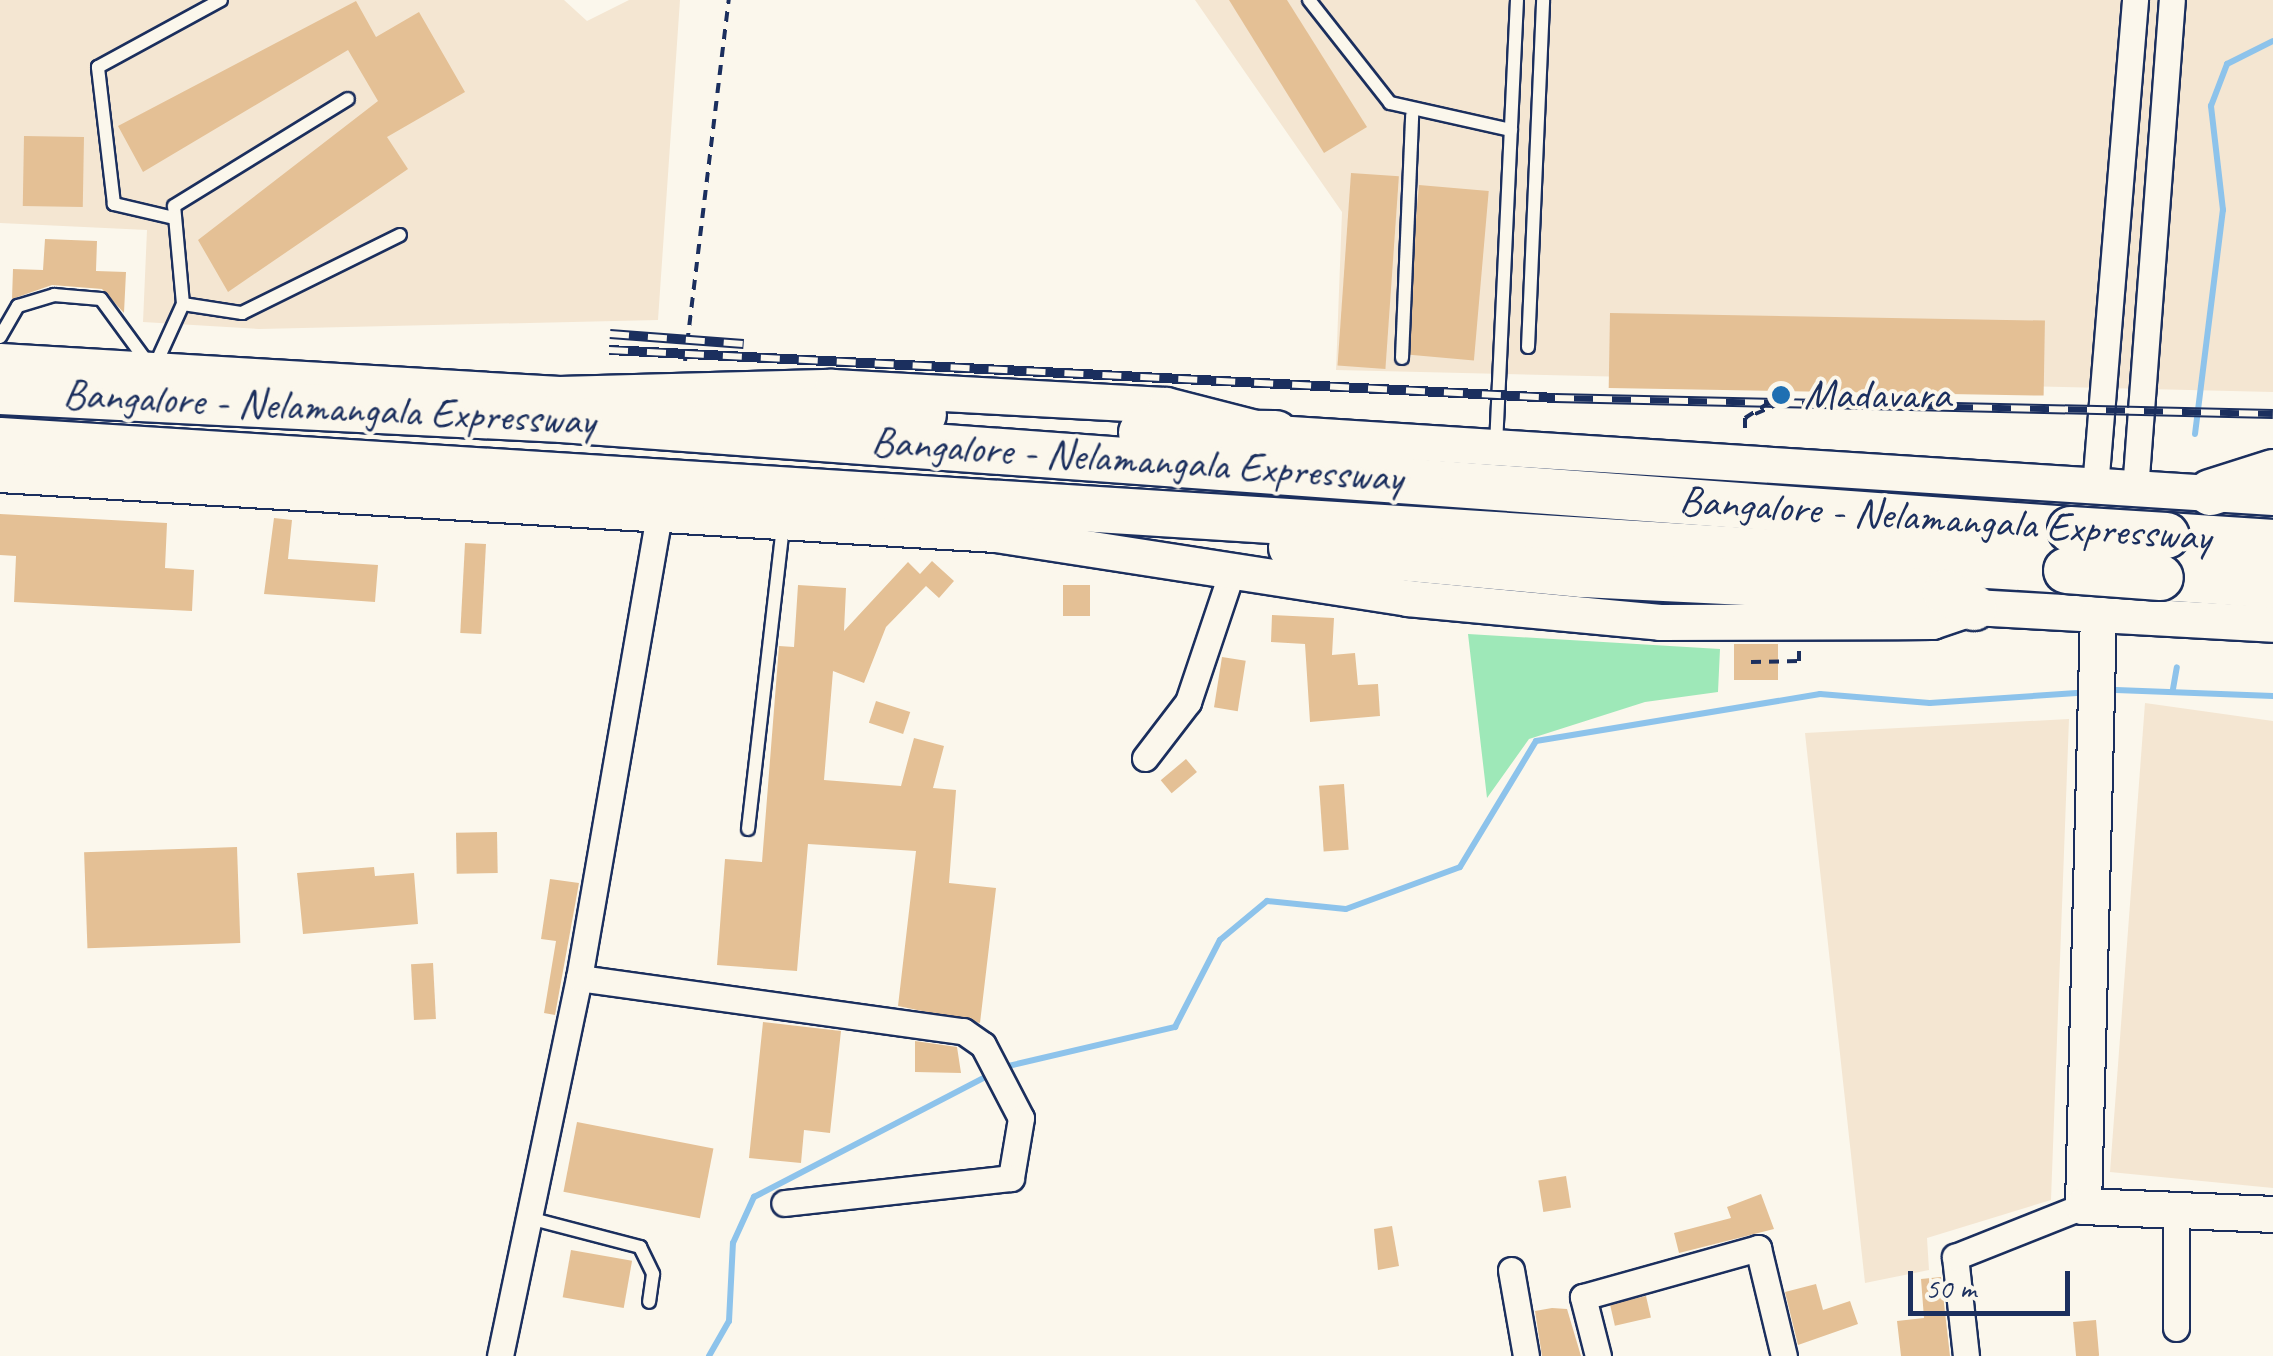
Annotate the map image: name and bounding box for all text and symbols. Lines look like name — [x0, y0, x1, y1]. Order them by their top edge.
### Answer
street label: Bangalore - Nelamangala Expressway — [62, 369, 596, 447]
place label: Madavara — [1804, 370, 1951, 420]
marker: Madavara — [1768, 382, 1794, 408]
street label: Bangalore - Nelamangala Expressway — [870, 416, 1404, 504]
street label: Bangalore - Nelamangala Expressway — [1678, 475, 2212, 563]
scale bar — [1913, 1251, 2076, 1313]
text: 50 m — [1925, 1269, 1976, 1307]

